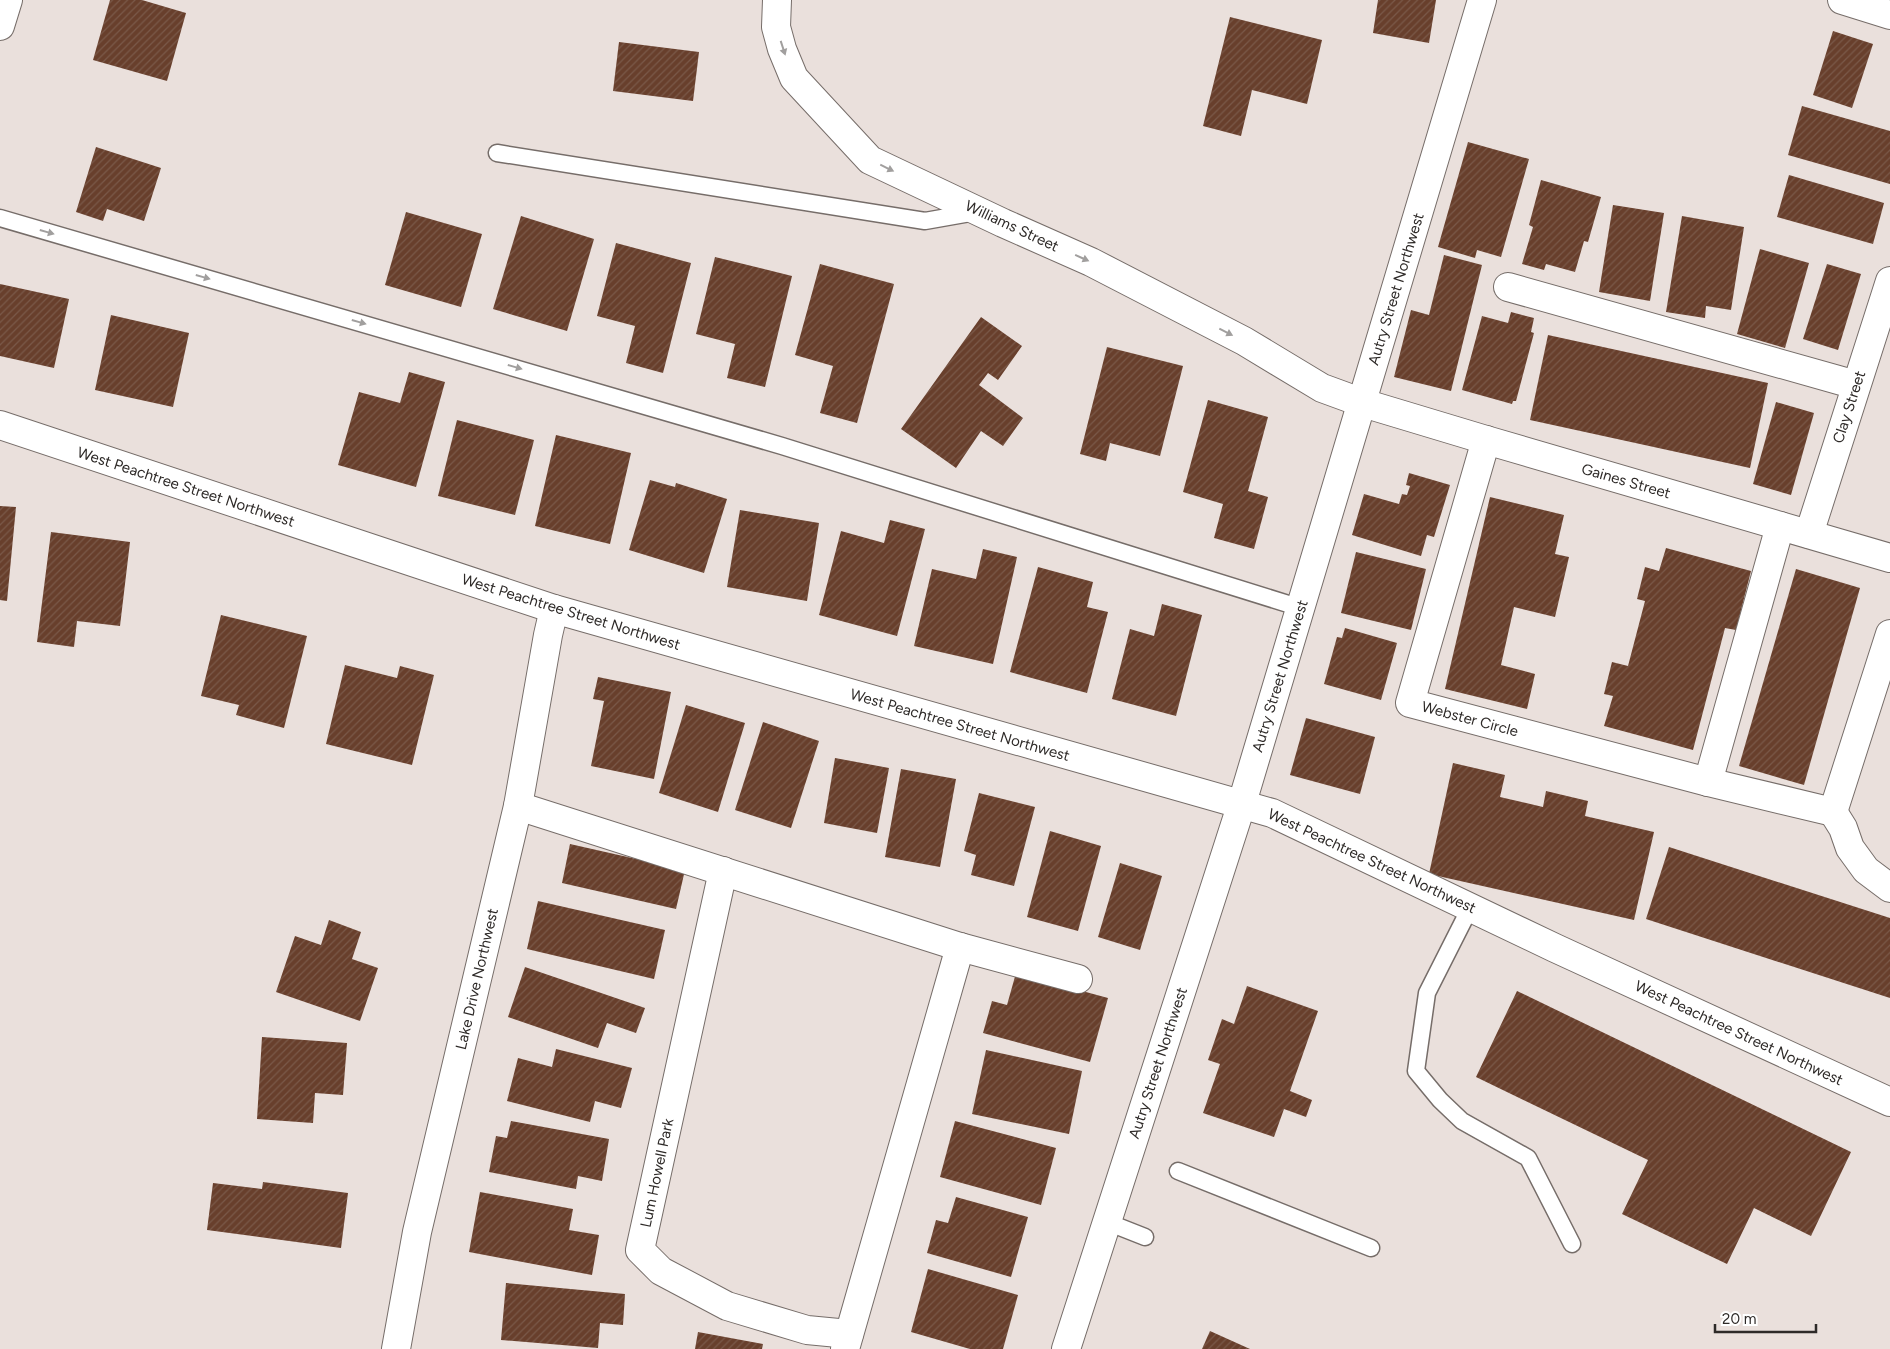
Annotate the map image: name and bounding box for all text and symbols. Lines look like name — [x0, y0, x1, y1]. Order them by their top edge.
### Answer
one-way arrow — [779, 41, 787, 56]
one-way arrow — [880, 164, 894, 172]
street label: Williams Street — [962, 196, 1062, 256]
street label: Autry Street Northwest — [1364, 210, 1428, 367]
one-way arrow — [39, 228, 54, 236]
one-way arrow — [1075, 254, 1089, 262]
one-way arrow — [196, 273, 211, 281]
one-way arrow — [352, 318, 367, 326]
one-way arrow — [1219, 328, 1234, 336]
one-way arrow — [508, 364, 523, 372]
street label: Clay Street — [1829, 368, 1869, 446]
street label: West Peachtree Street Northwest — [75, 443, 297, 531]
street label: Gaines Street — [1579, 460, 1673, 502]
street label: West Peachtree Street Northwest — [460, 570, 683, 654]
street label: Autry Street Northwest — [1248, 597, 1312, 754]
street label: West Peachtree Street Northwest — [848, 685, 1072, 765]
street label: Webster Circle — [1420, 697, 1520, 741]
street label: West Peachtree Street Northwest — [1265, 805, 1479, 917]
street label: Lake Drive Northwest — [452, 906, 502, 1051]
street label: West Peachtree Street Northwest — [1632, 977, 1846, 1089]
street label: Autry Street Northwest — [1125, 985, 1191, 1141]
street label: Lum Howell Park — [637, 1116, 677, 1229]
scale bar — [1715, 1302, 1816, 1334]
text: 20 m — [1722, 1310, 1756, 1328]

